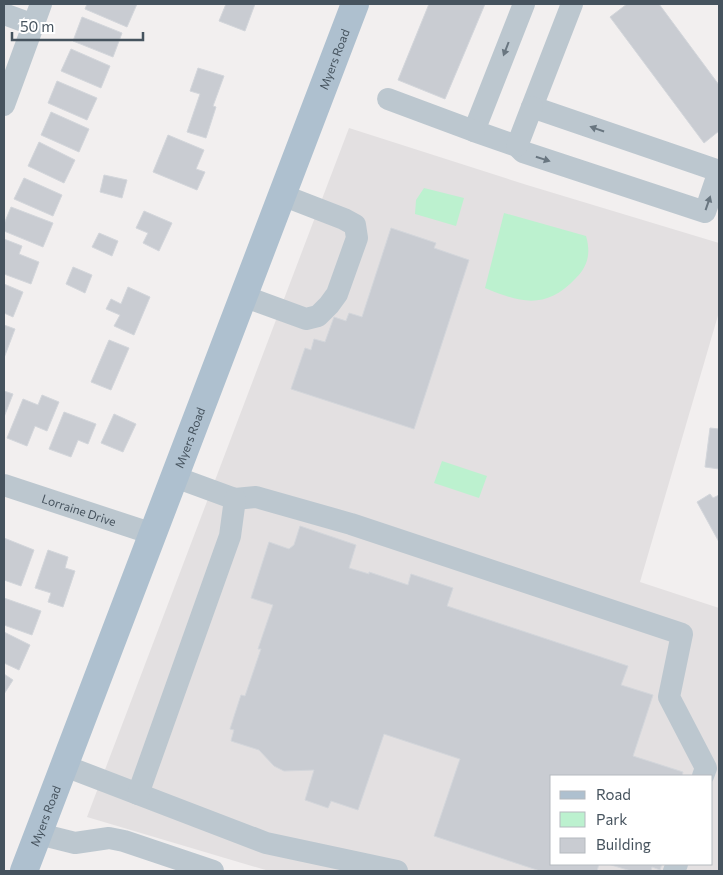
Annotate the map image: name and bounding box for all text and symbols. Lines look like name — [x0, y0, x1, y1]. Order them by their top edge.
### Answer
scale bar — [12, 10, 144, 42]
text: 50 m — [20, 17, 54, 35]
street label: Myers Road — [316, 27, 352, 91]
one-way arrow — [502, 42, 510, 56]
one-way arrow — [589, 125, 604, 133]
one-way arrow — [536, 156, 551, 163]
one-way arrow — [704, 195, 712, 210]
street label: Myers Road — [172, 405, 207, 470]
street label: Lorraine Drive — [40, 491, 118, 528]
legend — [550, 775, 713, 865]
street label: Myers Road — [27, 783, 63, 848]
text: Road — [596, 785, 631, 803]
text: Park — [596, 810, 627, 828]
text: Building — [596, 835, 651, 853]

